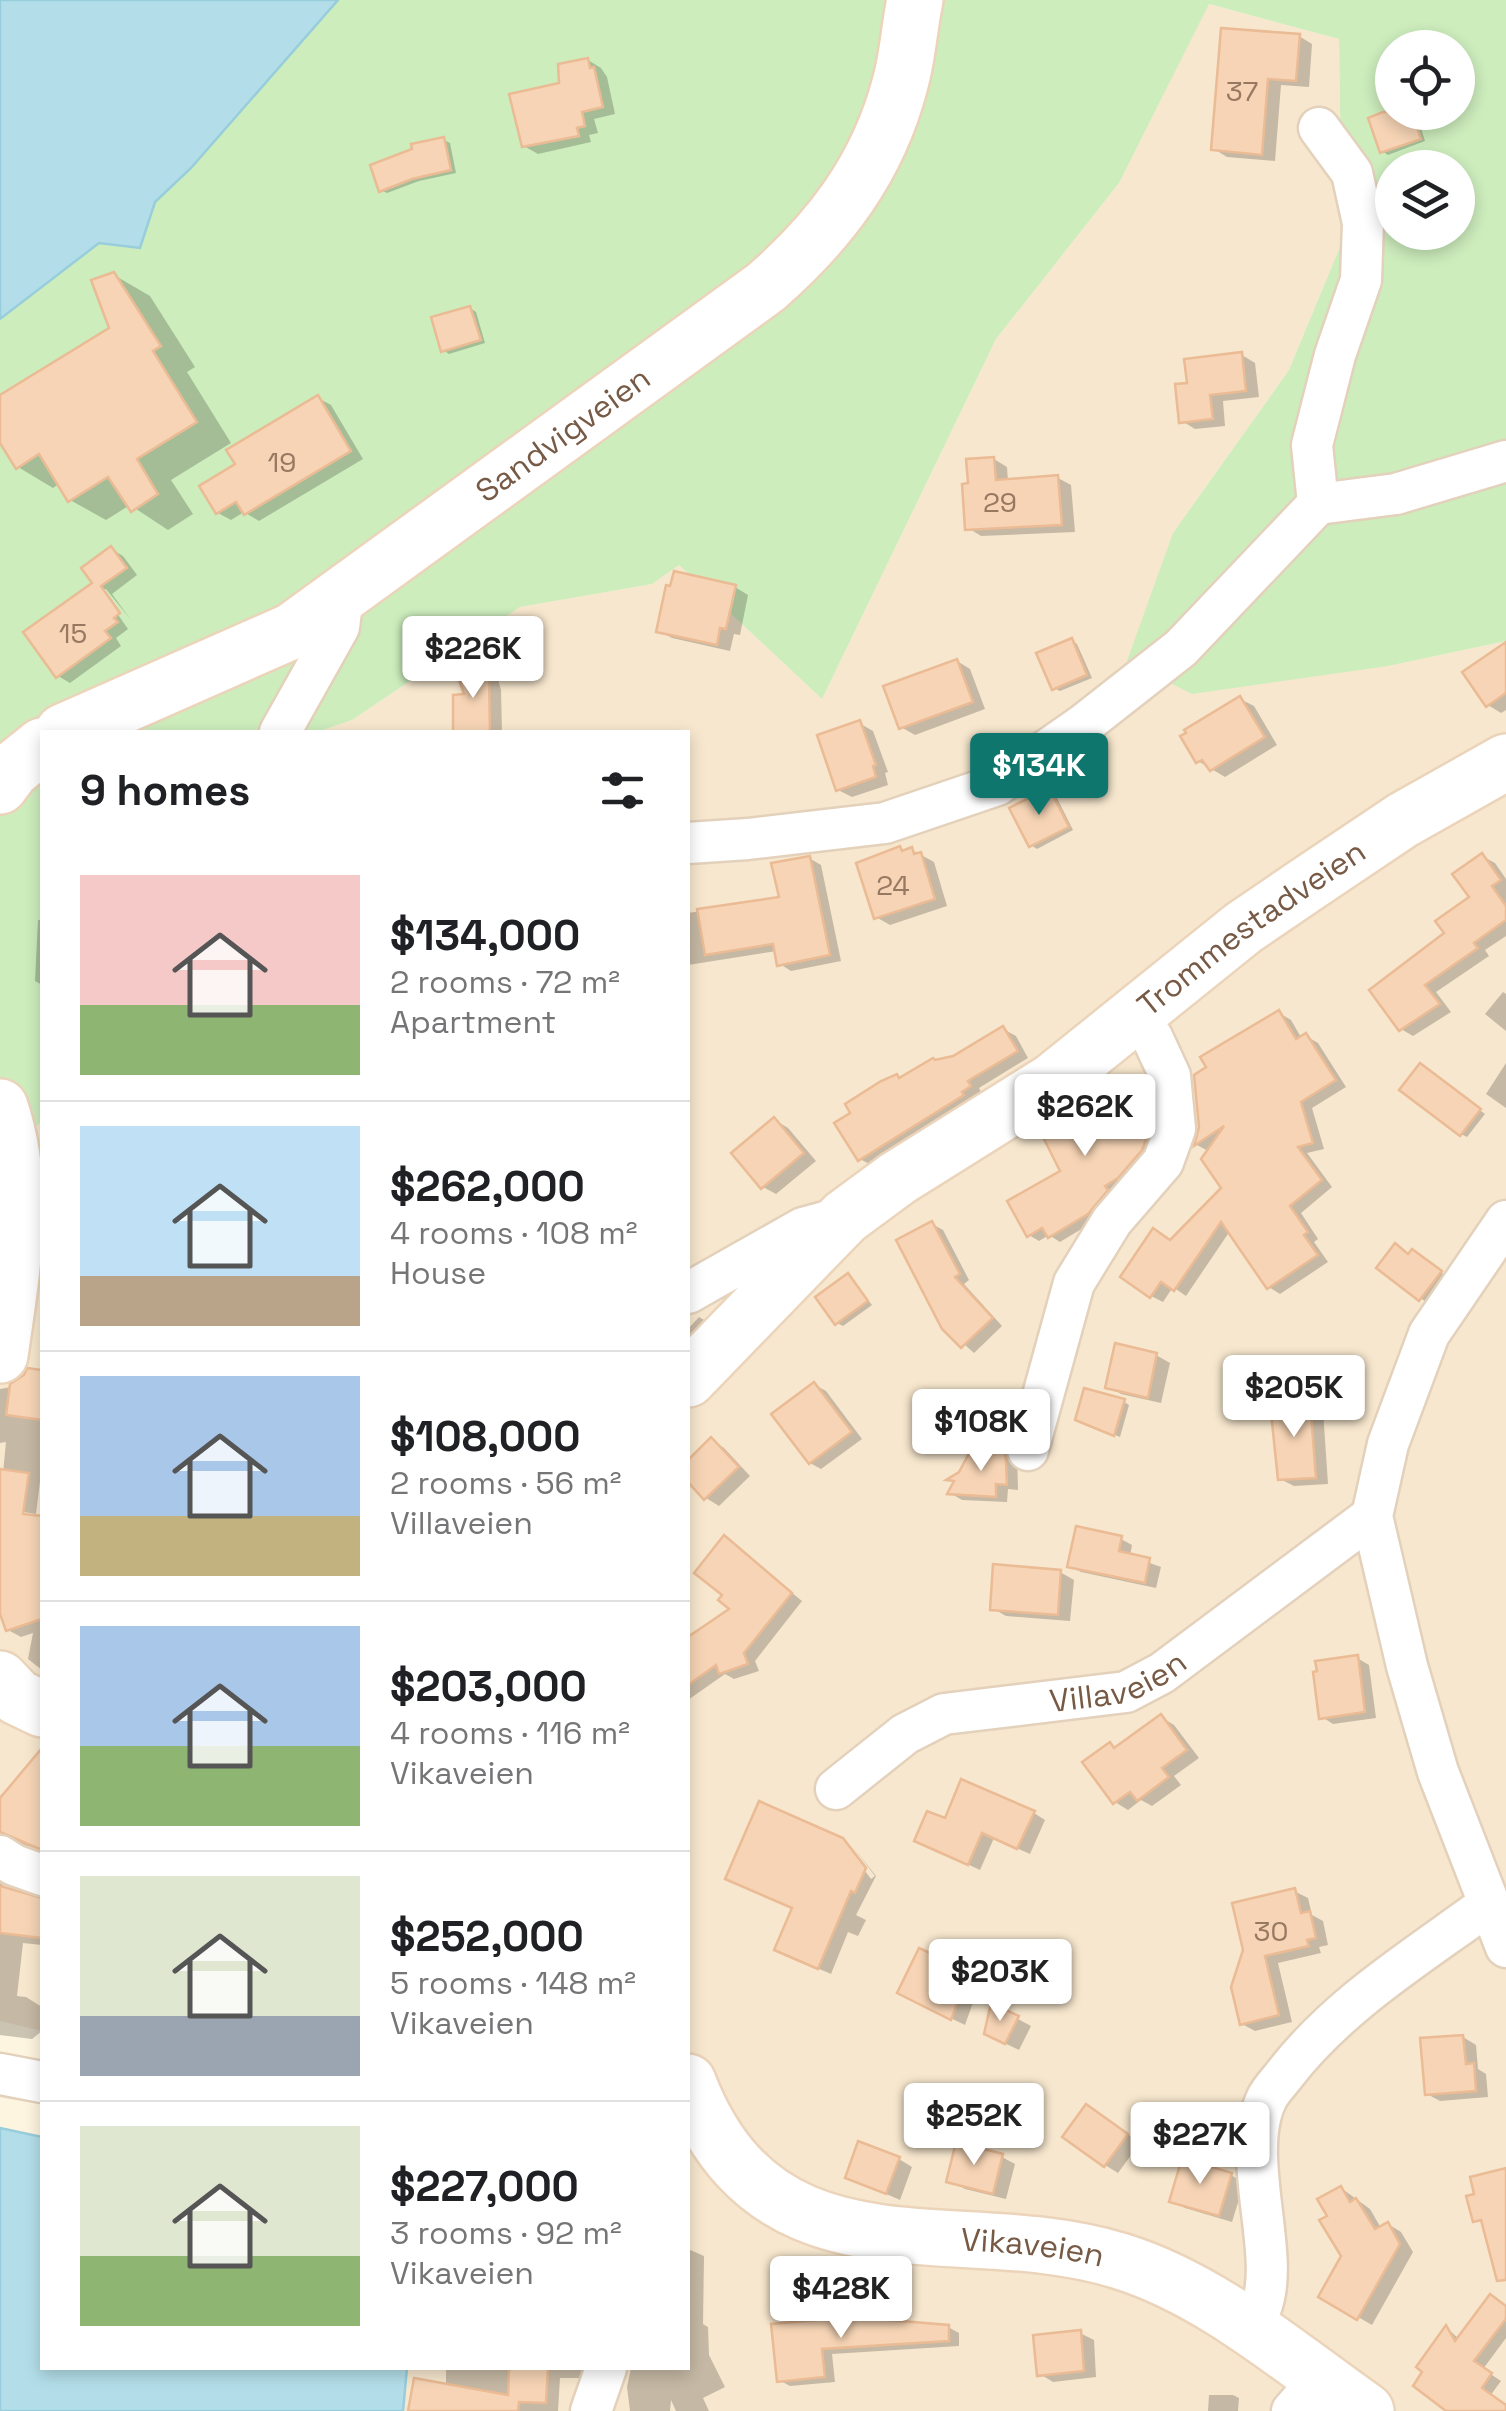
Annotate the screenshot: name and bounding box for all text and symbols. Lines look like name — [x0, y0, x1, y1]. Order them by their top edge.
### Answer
map controls — [1375, 30, 1475, 250]
button: locate — [1375, 30, 1475, 130]
house number: 37 — [1226, 73, 1258, 109]
button: layers — [1375, 150, 1475, 250]
street label: Sandvigveien — [468, 358, 658, 511]
house number: 19 — [268, 444, 296, 480]
house number: 29 — [983, 484, 1017, 520]
house number: 15 — [59, 615, 87, 651]
pin: $226K — [403, 616, 543, 701]
text: $226K — [424, 628, 522, 668]
pin: $134K — [969, 733, 1109, 818]
text: $134K — [992, 745, 1086, 785]
icon: filters — [595, 763, 650, 818]
text: 9 homes — [80, 764, 250, 817]
street label: Trommestadveien — [1129, 831, 1373, 1025]
house number: 24 — [876, 867, 910, 903]
text: $134,000 — [390, 909, 580, 962]
icon: home — [160, 915, 280, 1035]
text: 2 rooms · 72 m² — [390, 962, 620, 1002]
text: Apartment — [390, 1002, 556, 1042]
pin: $262K — [1015, 1074, 1155, 1159]
text: $262K — [1036, 1086, 1134, 1126]
text: $262,000 — [390, 1160, 585, 1213]
icon: home — [160, 1166, 280, 1286]
text: 4 rooms · 108 m² — [390, 1213, 637, 1253]
text: House — [390, 1253, 486, 1293]
pin: $205K — [1224, 1355, 1364, 1440]
text: $205K — [1245, 1367, 1343, 1407]
pin: $108K — [911, 1389, 1051, 1474]
text: $108K — [934, 1401, 1028, 1441]
text: $108,000 — [390, 1410, 580, 1463]
icon: home — [160, 1416, 280, 1536]
text: 2 rooms · 56 m² — [390, 1463, 622, 1503]
text: Villaveien — [390, 1503, 533, 1543]
street label: Villaveien — [1047, 1642, 1194, 1721]
text: $203,000 — [390, 1660, 587, 1713]
icon: home — [160, 1666, 280, 1786]
text: 4 rooms · 116 m² — [390, 1713, 630, 1753]
text: Vikaveien — [390, 1753, 534, 1793]
text: $252,000 — [390, 1910, 584, 1963]
house number: 30 — [1254, 1913, 1288, 1949]
icon: home — [160, 1916, 280, 2036]
pin: $203K — [930, 1939, 1070, 2024]
text: $203K — [951, 1951, 1049, 1991]
text: 5 rooms · 148 m² — [390, 1963, 636, 2003]
text: Vikaveien — [390, 2003, 534, 2043]
pin: $252K — [904, 2083, 1044, 2168]
text: $252K — [926, 2095, 1022, 2135]
pin: $227K — [1130, 2102, 1270, 2187]
text: $227K — [1153, 2114, 1247, 2154]
text: $227,000 — [390, 2160, 579, 2213]
icon: home — [160, 2166, 280, 2286]
text: 3 rooms · 92 m² — [390, 2213, 622, 2253]
street label: Vikaveien — [960, 2219, 1108, 2276]
text: Vikaveien — [390, 2253, 534, 2293]
pin: $428K — [771, 2256, 911, 2341]
text: $428K — [792, 2268, 890, 2308]

